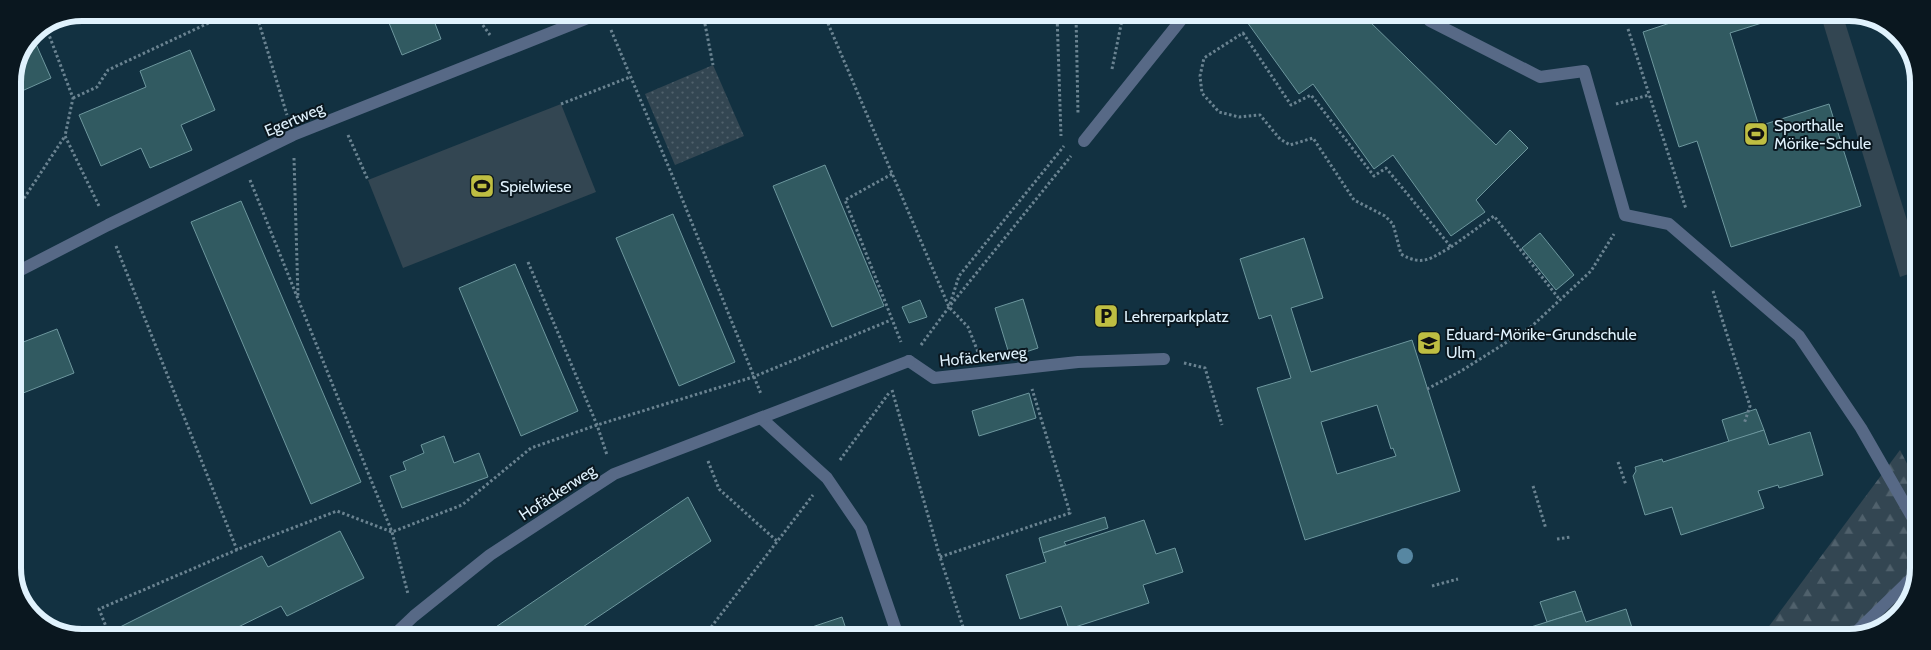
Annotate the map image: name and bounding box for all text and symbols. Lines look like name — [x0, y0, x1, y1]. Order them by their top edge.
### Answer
street label: Egertweg — [262, 98, 328, 140]
place label: Sporthalle Mörike-Schule — [1774, 116, 1871, 153]
sports icon: Sporthalle Mörike-Schule — [1743, 121, 1769, 147]
sports icon: Spielwiese — [469, 173, 495, 199]
place label: Spielwiese — [500, 177, 571, 196]
parking icon: Lehrerparkplatz — [1093, 303, 1119, 329]
place label: Lehrerparkplatz — [1124, 307, 1229, 326]
place label: Eduard-Mörike-Grundschule Ulm — [1446, 325, 1637, 362]
school or university icon: Eduard-Mörike-Grundschule Ulm — [1416, 330, 1442, 356]
street label: Hofäckerweg — [938, 342, 1029, 371]
street label: Hofäckerweg — [515, 460, 600, 524]

